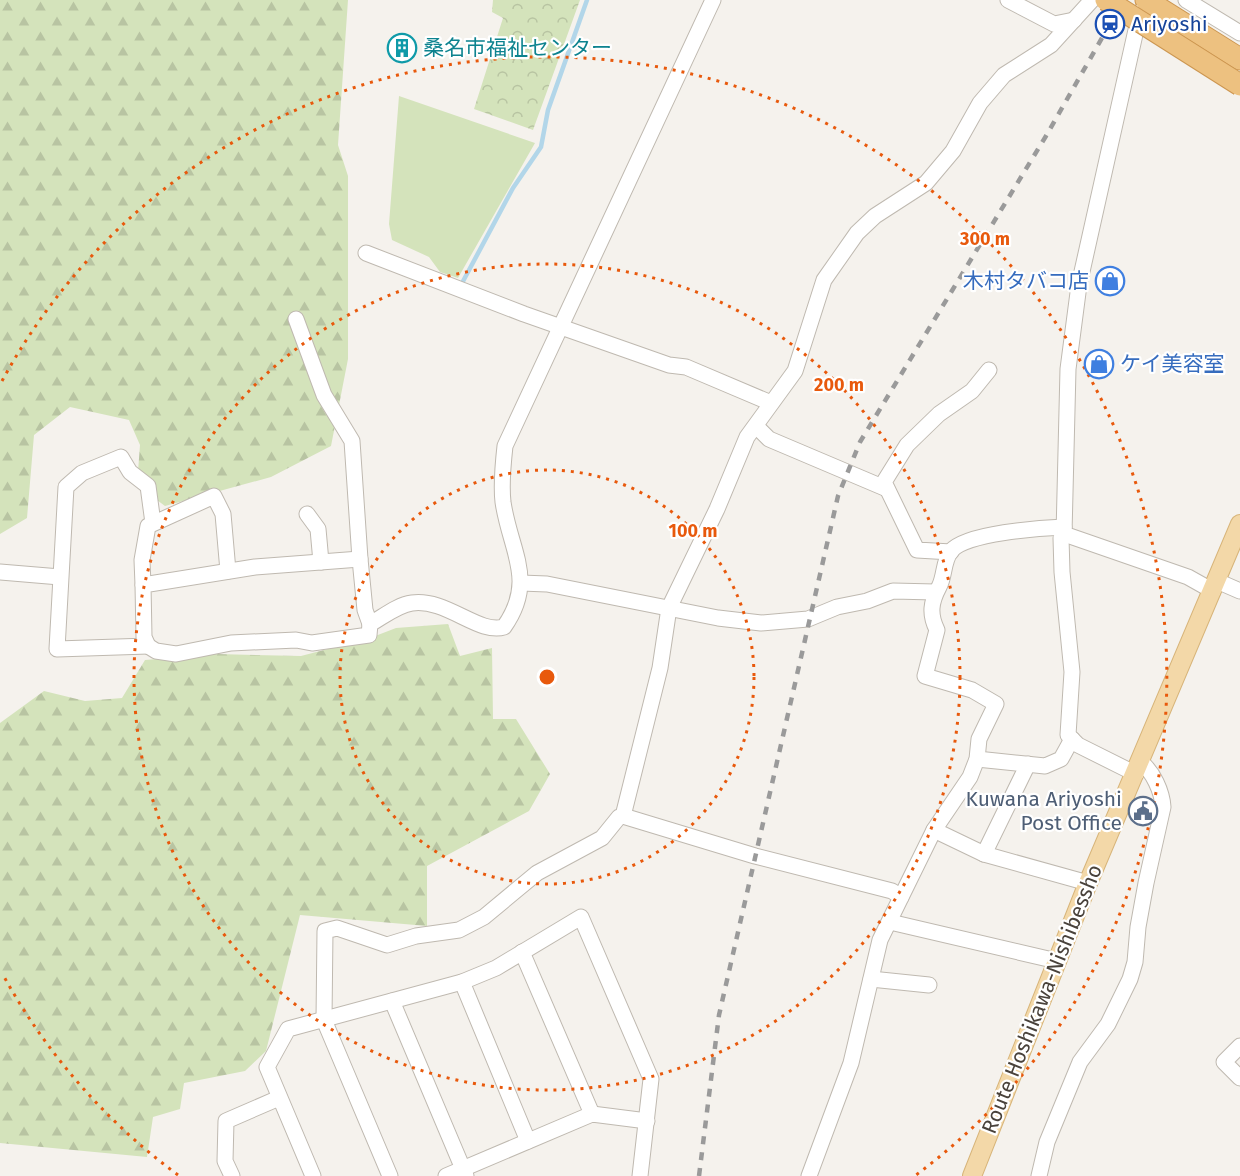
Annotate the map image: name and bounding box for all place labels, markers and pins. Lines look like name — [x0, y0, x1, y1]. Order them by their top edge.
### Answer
station icon: Ariyoshi — [1094, 8, 1126, 40]
place label: Ariyoshi — [1131, 11, 1208, 37]
building icon: 桑名市福祉センター — [386, 32, 418, 64]
place label: 桑名市福祉センター — [423, 35, 612, 61]
shop icon: 木村タバコ店 — [1094, 265, 1126, 297]
place label: 木村タバコ店 — [963, 268, 1089, 294]
shop icon: ケイ美容室 — [1083, 348, 1115, 380]
place label: ケイ美容室 — [1120, 351, 1225, 377]
centre of rings — [537, 667, 557, 687]
place label: Kuwana Ariyoshi Post Office — [965, 786, 1122, 836]
public building icon: Kuwana Ariyoshi Post Office — [1127, 795, 1159, 827]

